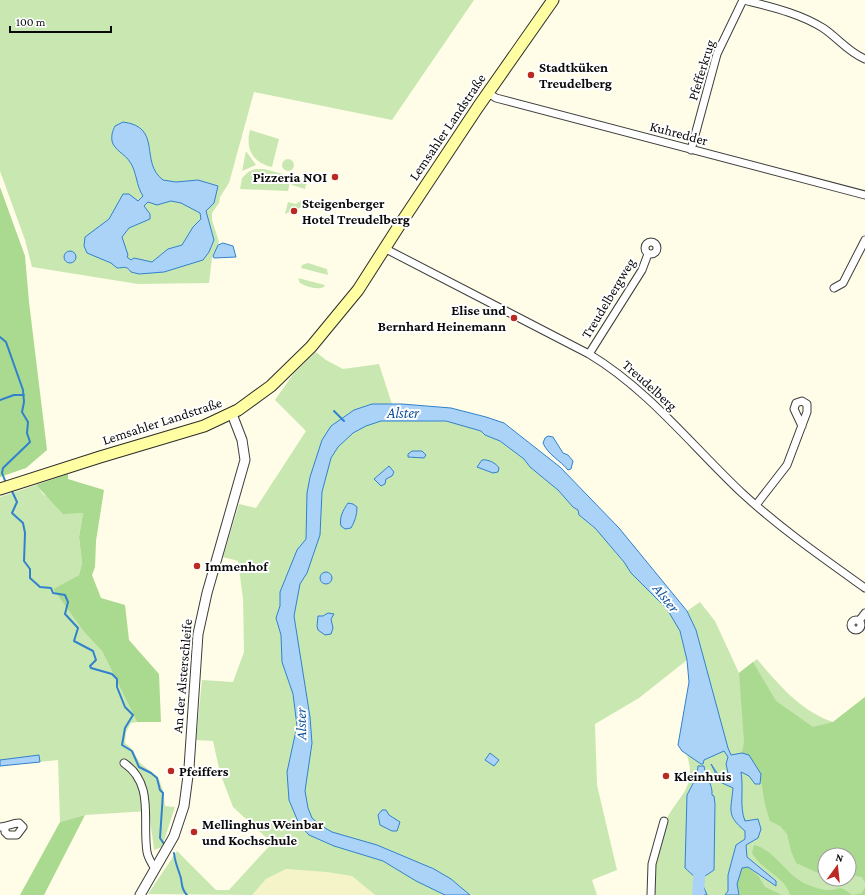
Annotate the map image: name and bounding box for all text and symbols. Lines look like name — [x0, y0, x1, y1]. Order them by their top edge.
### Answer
scale bar — [10, 8, 111, 34]
text: 100 m — [16, 15, 46, 29]
street label: Pfefferkrug — [684, 38, 718, 102]
place label: Stadtküken Treudelberg — [539, 59, 612, 91]
marker: Stadtküken Treudelberg — [526, 70, 536, 80]
street label: Lemsahler Landstraße — [405, 71, 489, 183]
street label: Kuhredder — [648, 118, 710, 148]
place label: Pizzeria NOI — [253, 169, 327, 185]
marker: Pizzeria NOI — [330, 172, 340, 182]
place label: Steigenberger Hotel Treudelberg — [302, 195, 410, 227]
marker: Steigenberger Hotel Treudelberg — [289, 206, 299, 216]
street label: Treudelbergweg — [578, 255, 638, 341]
place label: Elise und Bernhard Heinemann — [378, 302, 506, 334]
marker: Elise und Bernhard Heinemann — [509, 313, 519, 323]
street label: Treudelberg — [619, 356, 681, 414]
street label: Lemsahler Landstraße — [100, 394, 224, 448]
water label: Alster — [386, 405, 420, 421]
place label: Immenhof — [205, 558, 269, 574]
marker: Immenhof — [192, 561, 202, 571]
water label: Alster — [649, 580, 683, 616]
street label: An der Alsterschleife — [169, 618, 195, 734]
water label: Alster — [293, 707, 309, 741]
place label: Pfeiffers — [179, 763, 229, 779]
marker: Pfeiffers — [166, 766, 176, 776]
place label: Kleinhuis — [674, 768, 732, 784]
marker: Kleinhuis — [661, 771, 671, 781]
place label: Mellinghus Weinbar und Kochschule — [202, 816, 324, 848]
marker: Mellinghus Weinbar und Kochschule — [189, 827, 199, 837]
north arrow — [817, 847, 857, 887]
text: N — [834, 851, 845, 864]

